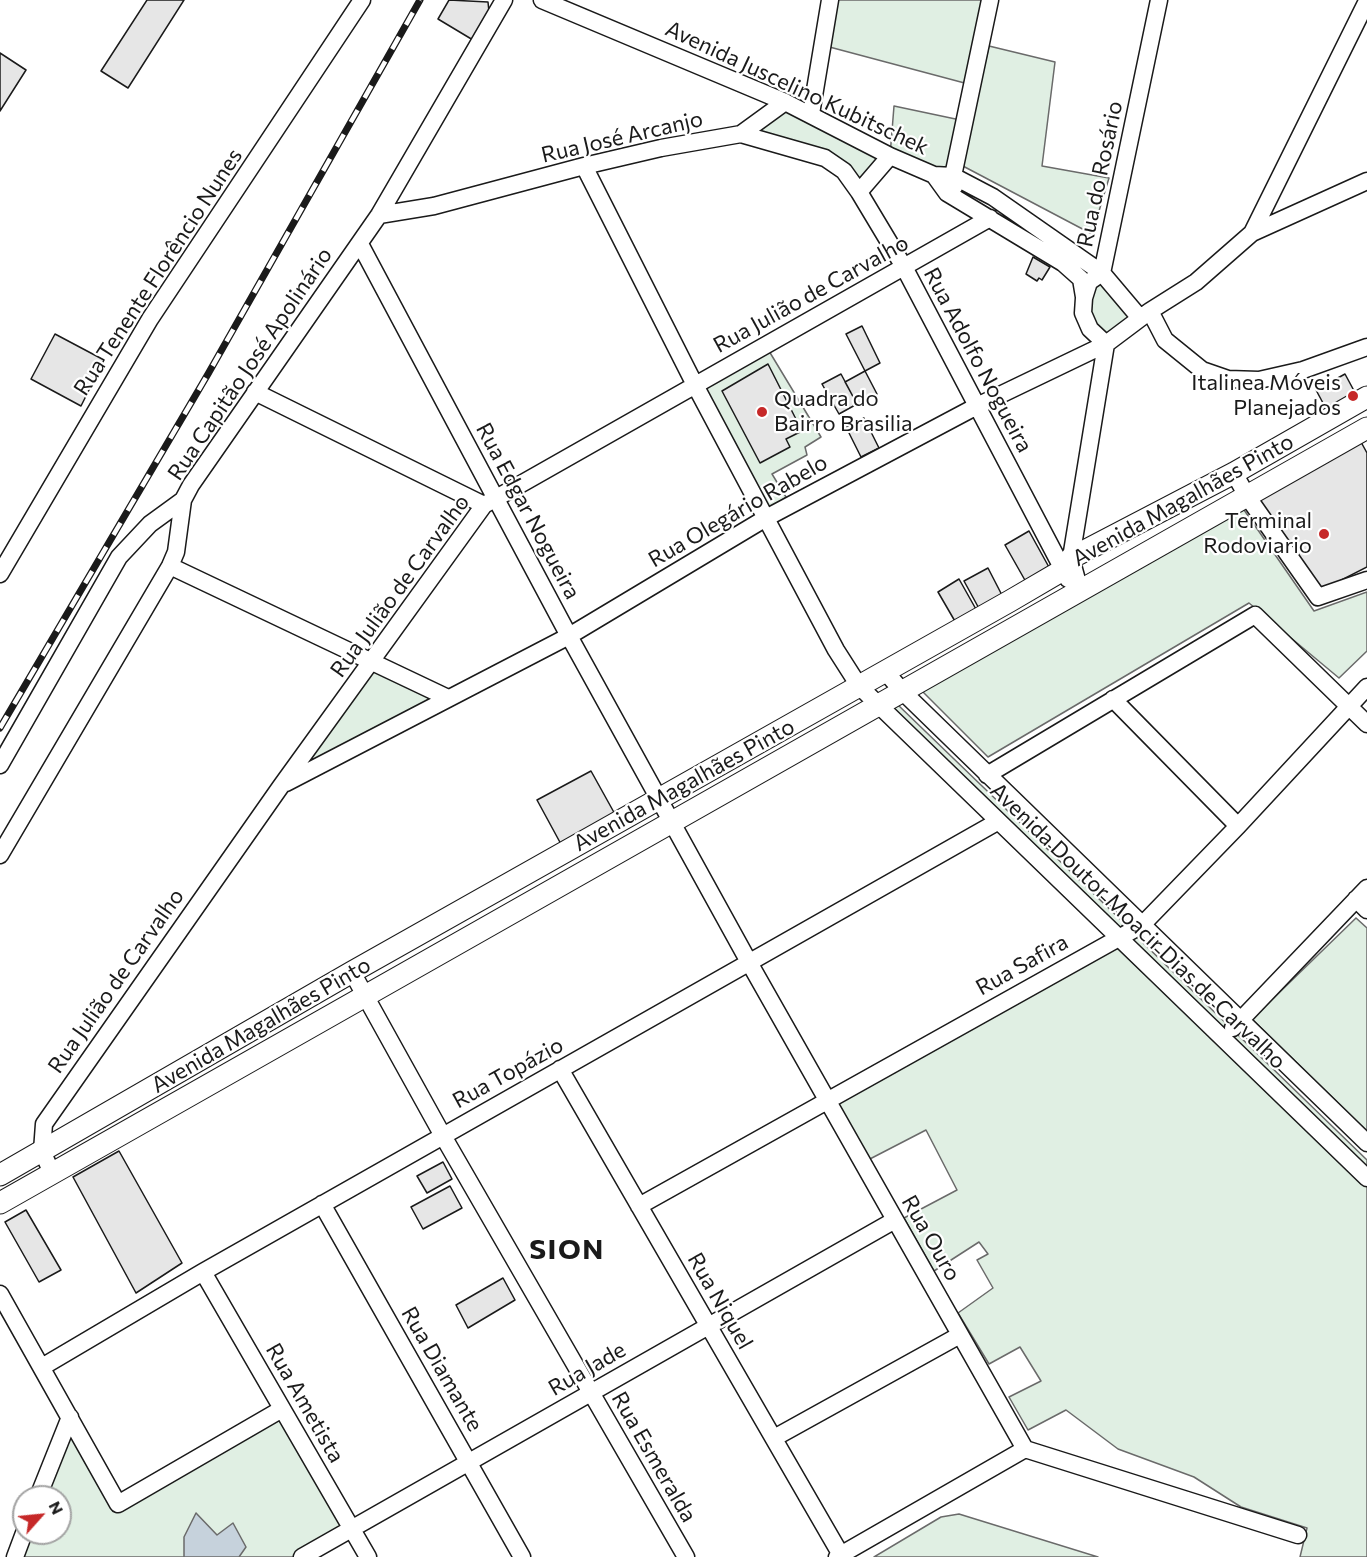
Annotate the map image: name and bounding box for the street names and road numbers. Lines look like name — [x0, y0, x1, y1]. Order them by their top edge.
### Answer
street label: Avenida Juscelino Kubitschek — [661, 15, 933, 161]
street label: Rua do Rosário — [1072, 99, 1128, 249]
street label: Rua José Arcanjo — [539, 106, 705, 168]
street label: Rua Tenente Florêncio Nunes — [68, 144, 248, 400]
street label: Rua Julião de Carvalho — [709, 229, 913, 359]
street label: Rua Capitão José Apolinário — [162, 243, 338, 485]
street label: Rua Adolfo Nogueira — [918, 263, 1038, 457]
street label: Rua Edgar Nogueira — [470, 418, 586, 604]
street label: Avenida Magalhães Pinto — [1068, 428, 1298, 572]
street label: Rua Olegário Rabelo — [644, 449, 832, 573]
street label: Rua Julião de Carvalho — [325, 490, 475, 682]
street label: Avenida Magalhães Pinto — [569, 713, 799, 857]
street label: Avenida Doutor Moacir Dias de Carvalho — [985, 777, 1291, 1075]
street label: Rua Julião de Carvalho — [42, 884, 190, 1078]
street label: Rua Safira — [971, 929, 1073, 1001]
street label: Avenida Magalhães Pinto — [147, 951, 375, 1099]
street label: Rua Topázio — [448, 1032, 568, 1114]
street label: Rua Ouro — [896, 1191, 966, 1285]
street label: Rua Niquel — [682, 1248, 758, 1354]
street label: Rua Diamante — [396, 1302, 488, 1436]
street label: Rua Jade — [544, 1336, 630, 1402]
street label: Rua Ametista — [260, 1339, 350, 1467]
street label: Rua Esmeralda — [606, 1387, 702, 1527]

